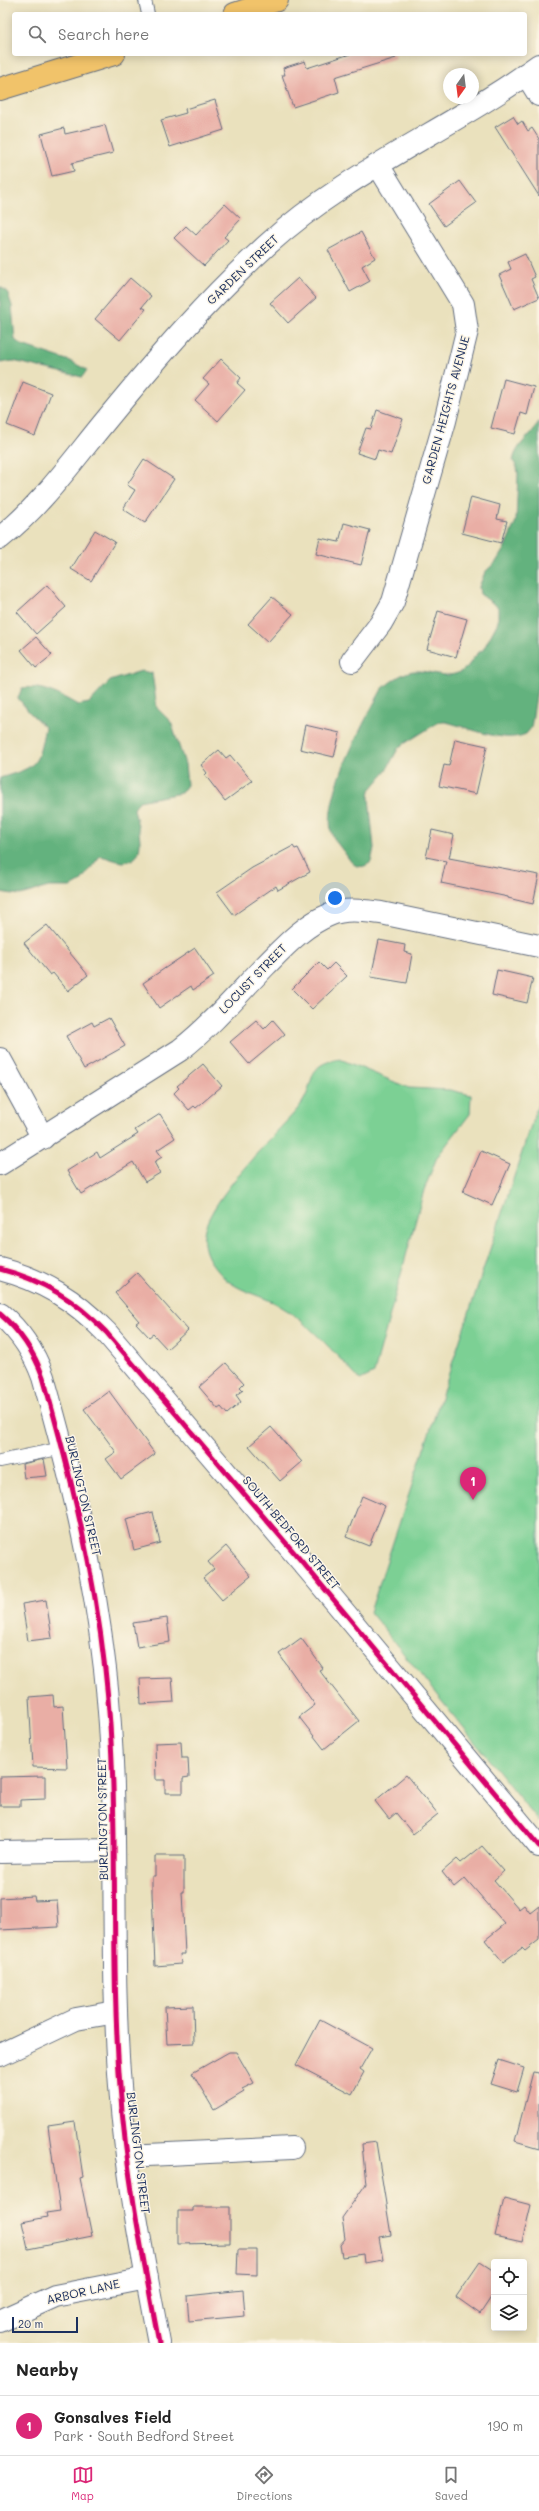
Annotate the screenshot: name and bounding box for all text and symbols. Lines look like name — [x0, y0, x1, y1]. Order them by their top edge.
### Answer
search box — [12, 12, 527, 56]
icon: search — [26, 23, 48, 45]
text: Search here — [58, 24, 149, 44]
north arrow — [443, 68, 479, 104]
street label: GARDEN STREET — [203, 231, 282, 308]
street label: GARDEN HEIGHTS AVENUE — [418, 334, 473, 486]
your location — [325, 888, 345, 908]
street label: LOCUST STREET — [215, 940, 290, 1017]
street label: BURLINGTON STREET — [62, 1434, 106, 1558]
pin: 1 — [460, 1467, 486, 1500]
street label: SOUTH BEDFORD STREET — [240, 1472, 344, 1593]
street label: BURLINGTON STREET — [93, 1757, 111, 1881]
street label: BURLINGTON STREET — [124, 2091, 154, 2215]
map controls — [491, 2259, 527, 2331]
button: locate — [491, 2259, 527, 2295]
street label: ARBOR LANE — [45, 2275, 121, 2307]
button: layers — [491, 2295, 527, 2331]
scale bar — [12, 2315, 78, 2334]
text: 20 m — [18, 2316, 43, 2331]
text: Nearby — [16, 2358, 78, 2380]
text: Gonsalves Field — [54, 2407, 171, 2427]
text: 1 — [26, 2417, 32, 2434]
text: 190 m — [487, 2417, 523, 2434]
text: Park · South Bedford Street — [54, 2427, 234, 2444]
tab: Map — [71, 2464, 94, 2503]
tab: Directions — [236, 2464, 292, 2503]
tab: Saved — [435, 2464, 468, 2503]

